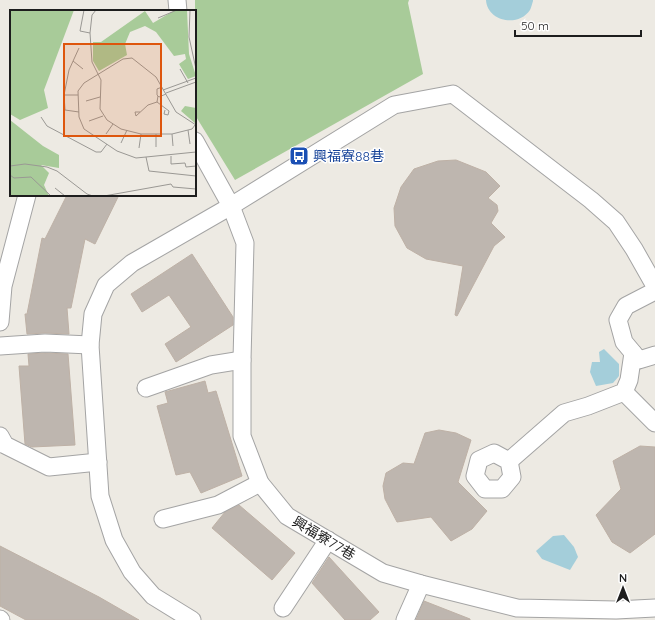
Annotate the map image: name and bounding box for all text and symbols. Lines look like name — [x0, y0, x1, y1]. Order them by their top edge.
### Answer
inset map — [10, 10, 196, 196]
scale bar — [515, 12, 641, 38]
text: 50 m — [521, 18, 549, 33]
bus stop icon: 興福寮88巷 — [288, 145, 310, 167]
place label: 興福寮88巷 — [313, 147, 384, 165]
street label: 興福寮77巷 — [289, 512, 359, 564]
north arrow — [603, 568, 643, 608]
text: N — [619, 571, 627, 585]

